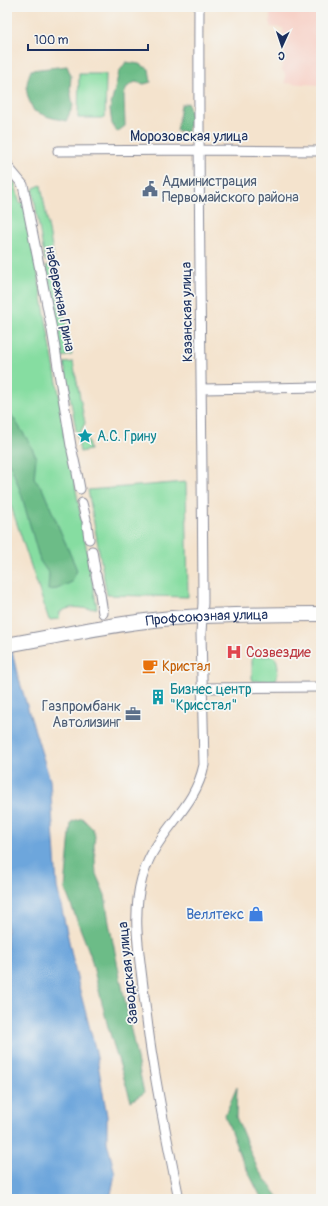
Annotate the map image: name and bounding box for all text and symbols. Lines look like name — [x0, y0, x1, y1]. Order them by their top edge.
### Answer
scale bar — [28, 26, 148, 52]
north arrow — [262, 26, 302, 66]
text: 100 m — [34, 33, 69, 48]
text: С — [278, 49, 285, 62]
street label: Морозовская улица — [130, 128, 248, 145]
place label: Администрация Первомайского района — [162, 173, 299, 206]
public building icon: Администрация Первомайского района — [141, 180, 159, 198]
street label: набережная Грина — [41, 245, 79, 353]
street label: Казанская улица — [178, 262, 196, 362]
place icon: А.С. Грину — [76, 427, 94, 445]
place label: А.С. Грину — [97, 428, 156, 445]
street label: Профсоюзная улица — [145, 606, 268, 629]
hospital icon: Созвездие — [225, 643, 243, 661]
place label: Созвездие — [246, 644, 311, 661]
cafe icon: Кристал — [141, 657, 159, 675]
place label: Кристал — [162, 658, 211, 675]
place label: Бизнес центр "Крисстал" — [170, 681, 252, 714]
building icon: Бизнес центр "Крисстал" — [149, 688, 167, 706]
place label: Газпромбанк Автолизинг — [42, 698, 121, 731]
office icon: Газпромбанк Автолизинг — [124, 705, 142, 723]
shop icon: Веллтекс — [247, 905, 265, 923]
place label: Веллтекс — [186, 906, 244, 923]
street label: Заводская улица — [114, 921, 142, 1025]

